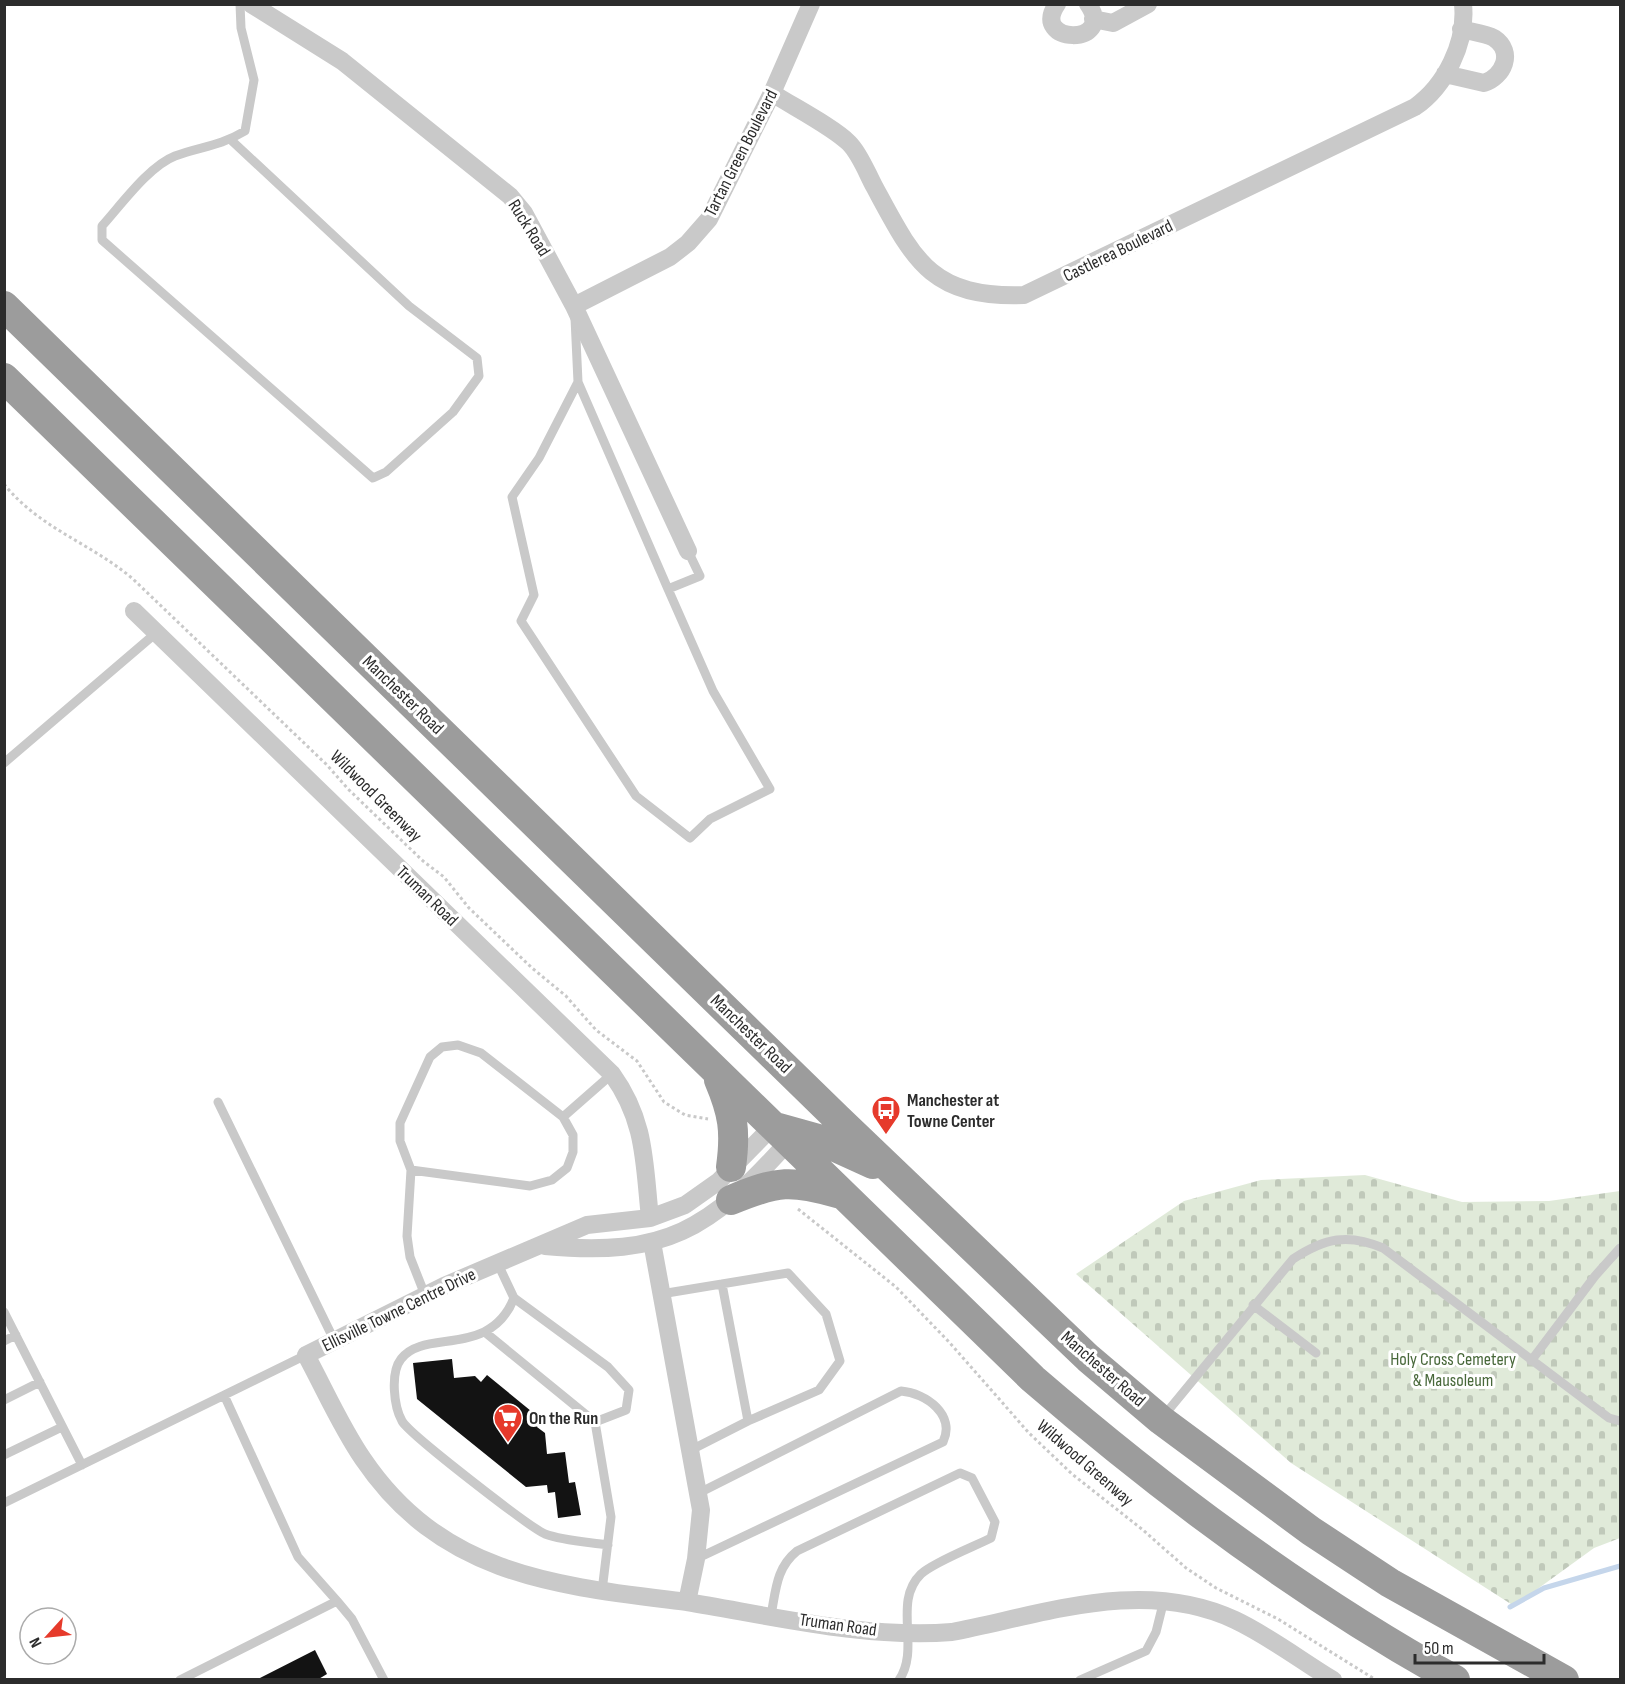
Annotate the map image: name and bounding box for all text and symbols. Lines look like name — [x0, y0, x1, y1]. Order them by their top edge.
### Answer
street label: Tartan Green Boulevard — [700, 86, 782, 220]
street label: Ruck Road — [503, 196, 555, 260]
street label: Castlerea Boulevard — [1060, 215, 1176, 287]
street label: Manchester Road — [358, 651, 448, 739]
street label: Wildwood Greenway — [326, 746, 426, 846]
street label: Truman Road — [392, 861, 462, 931]
street label: Manchester Road — [706, 990, 796, 1078]
place label: Manchester at Towne Center — [907, 1090, 999, 1132]
bus stop icon: Manchester at Towne Center — [870, 1094, 902, 1136]
street label: Ellisville Towne Centre Drive — [319, 1264, 479, 1356]
street label: Manchester Road — [1057, 1327, 1149, 1411]
park label: Holy Cross Cemetery & Mausoleum — [1390, 1349, 1516, 1391]
supermarket icon: On the Run — [492, 1402, 524, 1444]
place label: On the Run — [529, 1408, 598, 1429]
street label: Wildwood Greenway — [1032, 1415, 1138, 1511]
north arrow — [18, 1606, 78, 1666]
street label: Truman Road — [798, 1609, 878, 1641]
scale bar — [1415, 1627, 1544, 1665]
text: N — [26, 1634, 46, 1650]
text: 50 m — [1424, 1638, 1454, 1659]

